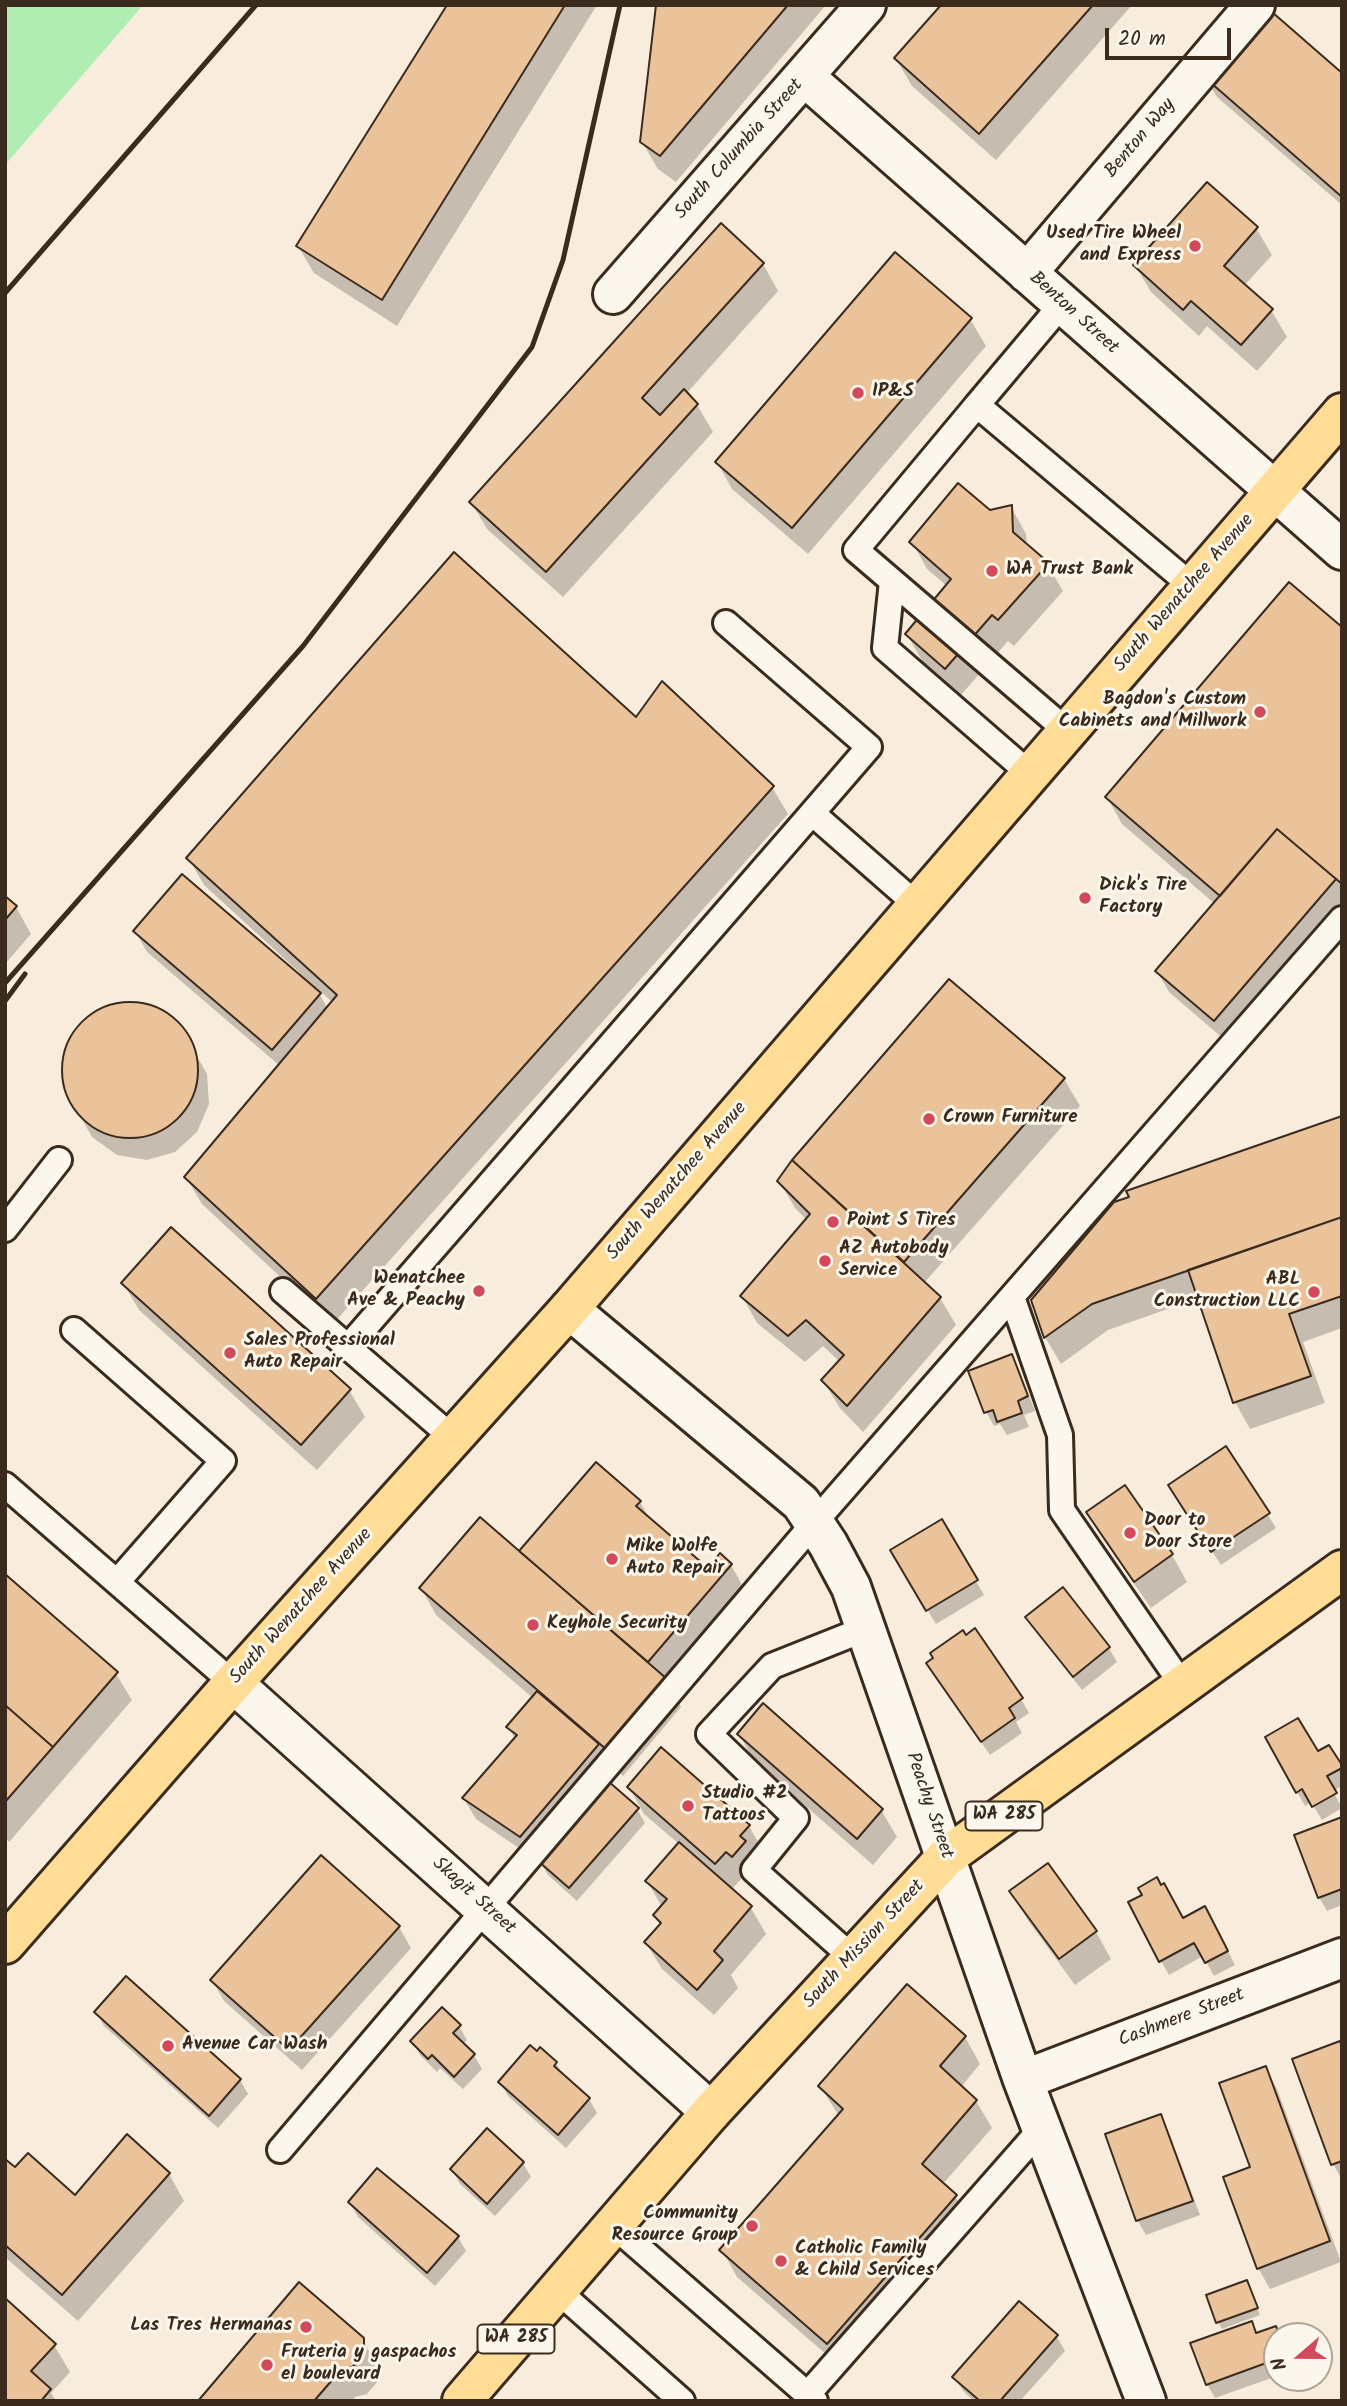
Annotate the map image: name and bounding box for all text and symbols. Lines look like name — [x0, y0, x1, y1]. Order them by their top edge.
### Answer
scale bar — [1109, 14, 1235, 58]
text: 20 m — [1118, 23, 1166, 56]
street label: South Columbia Street — [671, 75, 809, 225]
street label: Benton Way — [1101, 94, 1181, 184]
place label: Used Tire Wheel and Express — [1046, 224, 1181, 268]
marker: Used Tire Wheel and Express — [1187, 238, 1203, 254]
street label: Benton Street — [1024, 268, 1122, 360]
place label: IP&S — [872, 382, 914, 404]
marker: IP&S — [850, 385, 866, 401]
street label: South Wenatchee Avenue — [1110, 510, 1260, 678]
place label: WA Trust Bank — [1006, 560, 1133, 582]
marker: WA Trust Bank — [984, 563, 1000, 579]
place label: Bagdon's Custom Cabinets and Millwork — [1059, 690, 1246, 734]
marker: Bagdon's Custom Cabinets and Millwork — [1252, 704, 1268, 720]
place label: Dick's Tire Factory — [1099, 876, 1187, 920]
marker: Dick's Tire Factory — [1077, 890, 1093, 906]
street label: South Wenatchee Avenue — [603, 1098, 753, 1266]
place label: Crown Furniture — [943, 1108, 1077, 1130]
marker: Crown Furniture — [921, 1111, 937, 1127]
place label: Point S Tires — [847, 1211, 956, 1233]
marker: Point S Tires — [825, 1214, 841, 1230]
place label: AZ Autobody Service — [839, 1239, 949, 1283]
marker: AZ Autobody Service — [817, 1253, 833, 1269]
place label: Wenatchee Ave & Peachy — [347, 1269, 465, 1313]
place label: ABL Construction LLC — [1154, 1270, 1300, 1314]
marker: Wenatchee Ave & Peachy — [471, 1283, 487, 1299]
marker: ABL Construction LLC — [1306, 1284, 1322, 1300]
place label: Sales Professional Auto Repair — [244, 1331, 395, 1375]
marker: Sales Professional Auto Repair — [222, 1345, 238, 1361]
place label: Door to Door Store — [1144, 1511, 1232, 1555]
street label: South Wenatchee Avenue — [226, 1524, 378, 1690]
marker: Door to Door Store — [1122, 1525, 1138, 1541]
place label: Mike Wolfe Auto Repair — [626, 1537, 724, 1581]
marker: Mike Wolfe Auto Repair — [604, 1551, 620, 1567]
place label: Keyhole Security — [547, 1614, 687, 1636]
marker: Keyhole Security — [525, 1617, 541, 1633]
street label: Peachy Street — [899, 1750, 957, 1862]
place label: Studio #2 Tattoos — [702, 1784, 787, 1828]
marker: Studio #2 Tattoos — [680, 1798, 696, 1814]
road number: WA 285 — [965, 1802, 1042, 1830]
street label: Skagit Street — [427, 1854, 519, 1940]
street label: South Mission Street — [799, 1876, 931, 2014]
street label: Cashmere Street — [1116, 1985, 1248, 2053]
place label: Avenue Car Wash — [182, 2035, 327, 2057]
marker: Avenue Car Wash — [160, 2038, 176, 2054]
place label: Community Resource Group — [611, 2204, 738, 2248]
marker: Community Resource Group — [744, 2218, 760, 2234]
place label: Catholic Family & Child Services — [795, 2239, 934, 2283]
marker: Catholic Family & Child Services — [773, 2253, 789, 2269]
place label: Las Tres Hermanas — [130, 2316, 292, 2338]
marker: Las Tres Hermanas — [298, 2319, 314, 2335]
north arrow — [1263, 2322, 1333, 2392]
road number: WA 285 — [477, 2325, 554, 2354]
place label: Fruteria y gaspachos el boulevard — [281, 2343, 456, 2387]
text: N — [1264, 2353, 1296, 2374]
marker: Fruteria y gaspachos el boulevard — [259, 2357, 275, 2373]

